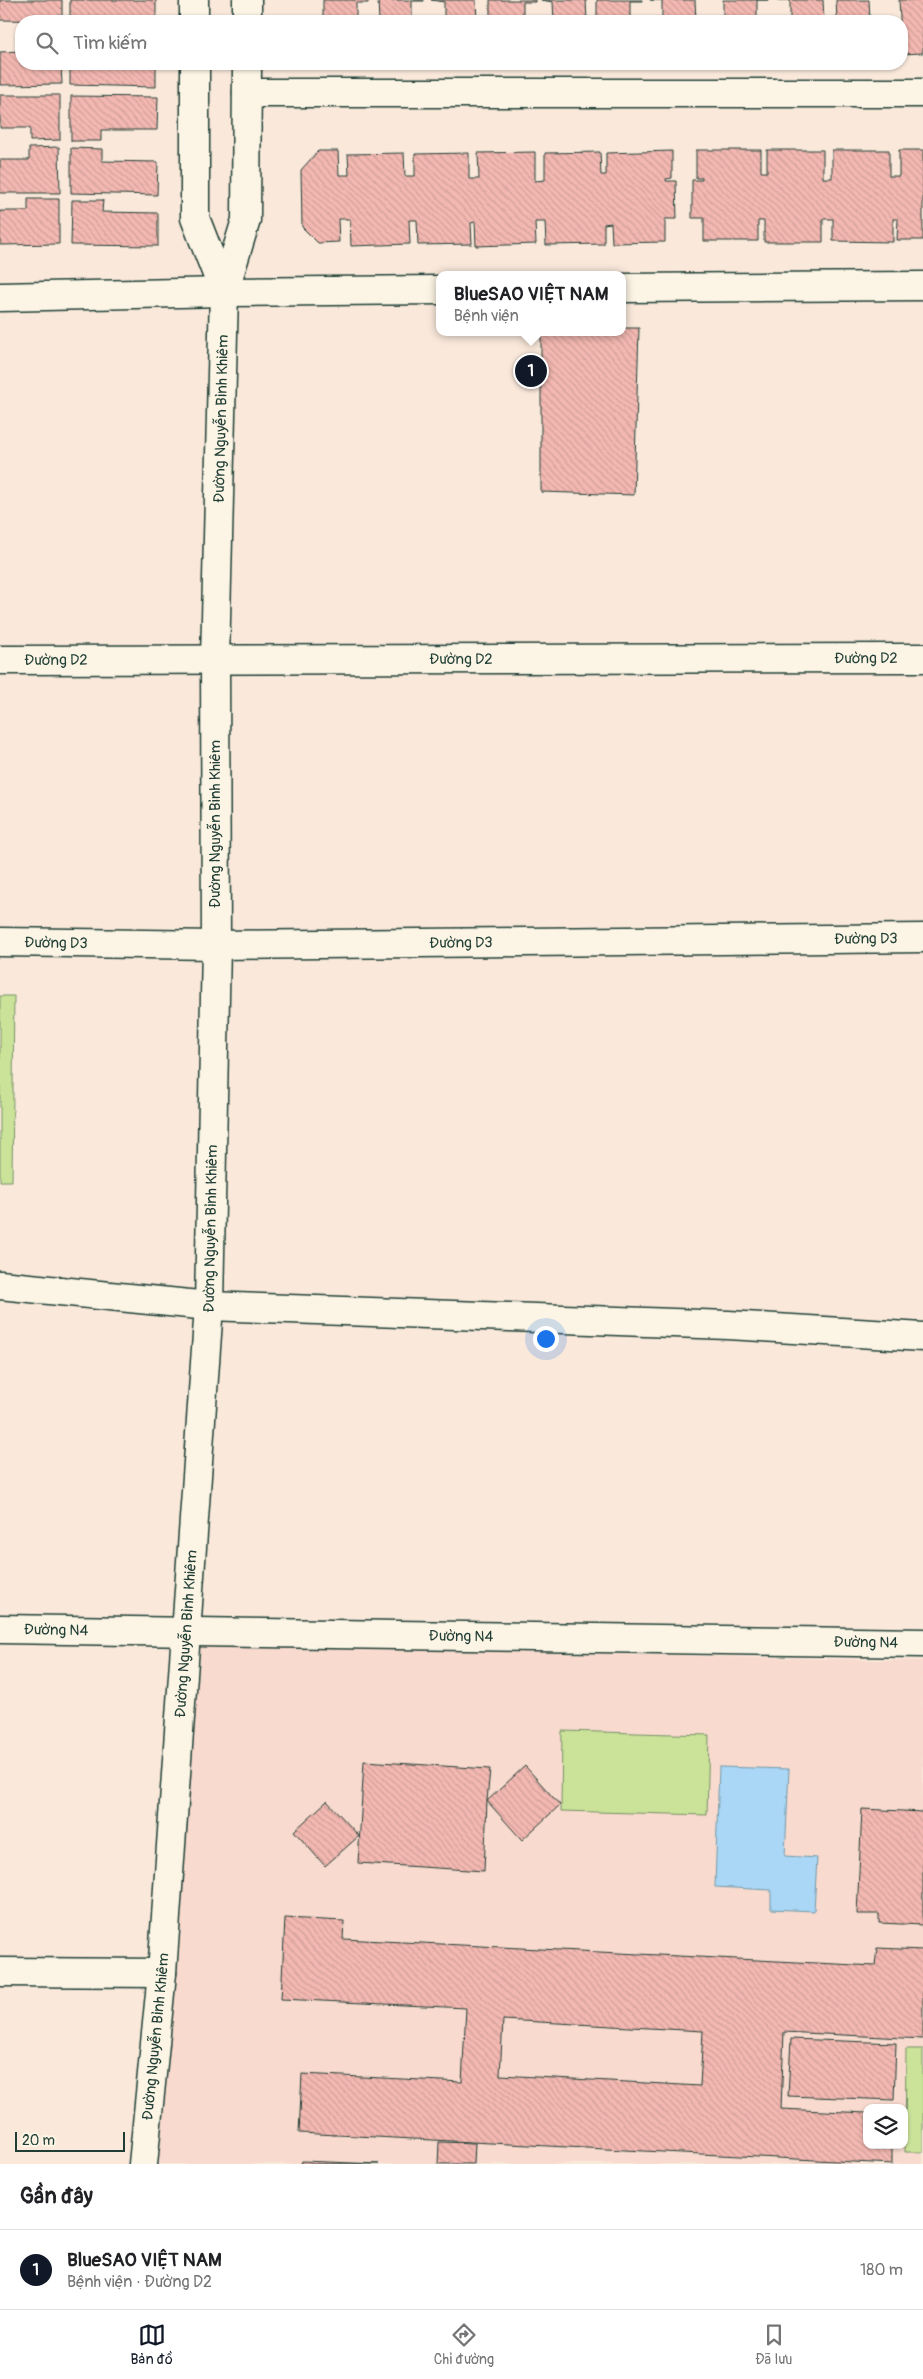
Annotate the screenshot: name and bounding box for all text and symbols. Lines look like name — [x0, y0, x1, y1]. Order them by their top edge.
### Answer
search box — [15, 15, 908, 70]
icon: search — [33, 29, 61, 57]
text: Tìm kiếm — [73, 31, 147, 55]
popup — [436, 271, 626, 336]
text: BlueSAO VIỆT NAM — [454, 282, 608, 306]
text: Bệnh viện — [454, 306, 519, 326]
street label: Đường Nguyễn Bỉnh Khiêm — [209, 334, 232, 503]
pin: 1 — [515, 352, 547, 390]
street label: Đường D2 — [429, 649, 493, 669]
street label: Đường D2 — [834, 649, 898, 668]
street label: Đường D2 — [24, 650, 88, 669]
street label: Đường Nguyễn Bỉnh Khiêm — [206, 740, 225, 908]
street label: Đường D3 — [834, 929, 898, 948]
street label: Đường D3 — [24, 933, 88, 953]
street label: Đường D3 — [429, 933, 493, 952]
street label: Đường Nguyễn Bỉnh Khiêm — [199, 1144, 222, 1313]
your location — [533, 1326, 559, 1352]
street label: Đường Nguyễn Bỉnh Khiêm — [171, 1549, 201, 1718]
street label: Đường N4 — [24, 1620, 89, 1640]
street label: Đường N4 — [429, 1626, 494, 1646]
street label: Đường N4 — [834, 1632, 899, 1652]
street label: Đường Nguyễn Bỉnh Khiêm — [138, 1952, 173, 2121]
map controls — [863, 2104, 908, 2149]
button: layers — [863, 2104, 908, 2149]
scale bar — [15, 2129, 125, 2152]
text: 20 m — [22, 2132, 55, 2149]
text: Gần đây — [20, 2183, 93, 2210]
text: BlueSAO VIỆT NAM — [67, 2248, 222, 2272]
text: 1 — [33, 2260, 39, 2280]
text: 180 m — [860, 2260, 903, 2280]
text: Bệnh viện · Đường D2 — [67, 2272, 212, 2292]
tab: Bản đồ — [131, 2321, 173, 2368]
tab: Chỉ đường — [434, 2321, 494, 2368]
tab: Đã lưu — [755, 2321, 792, 2368]

